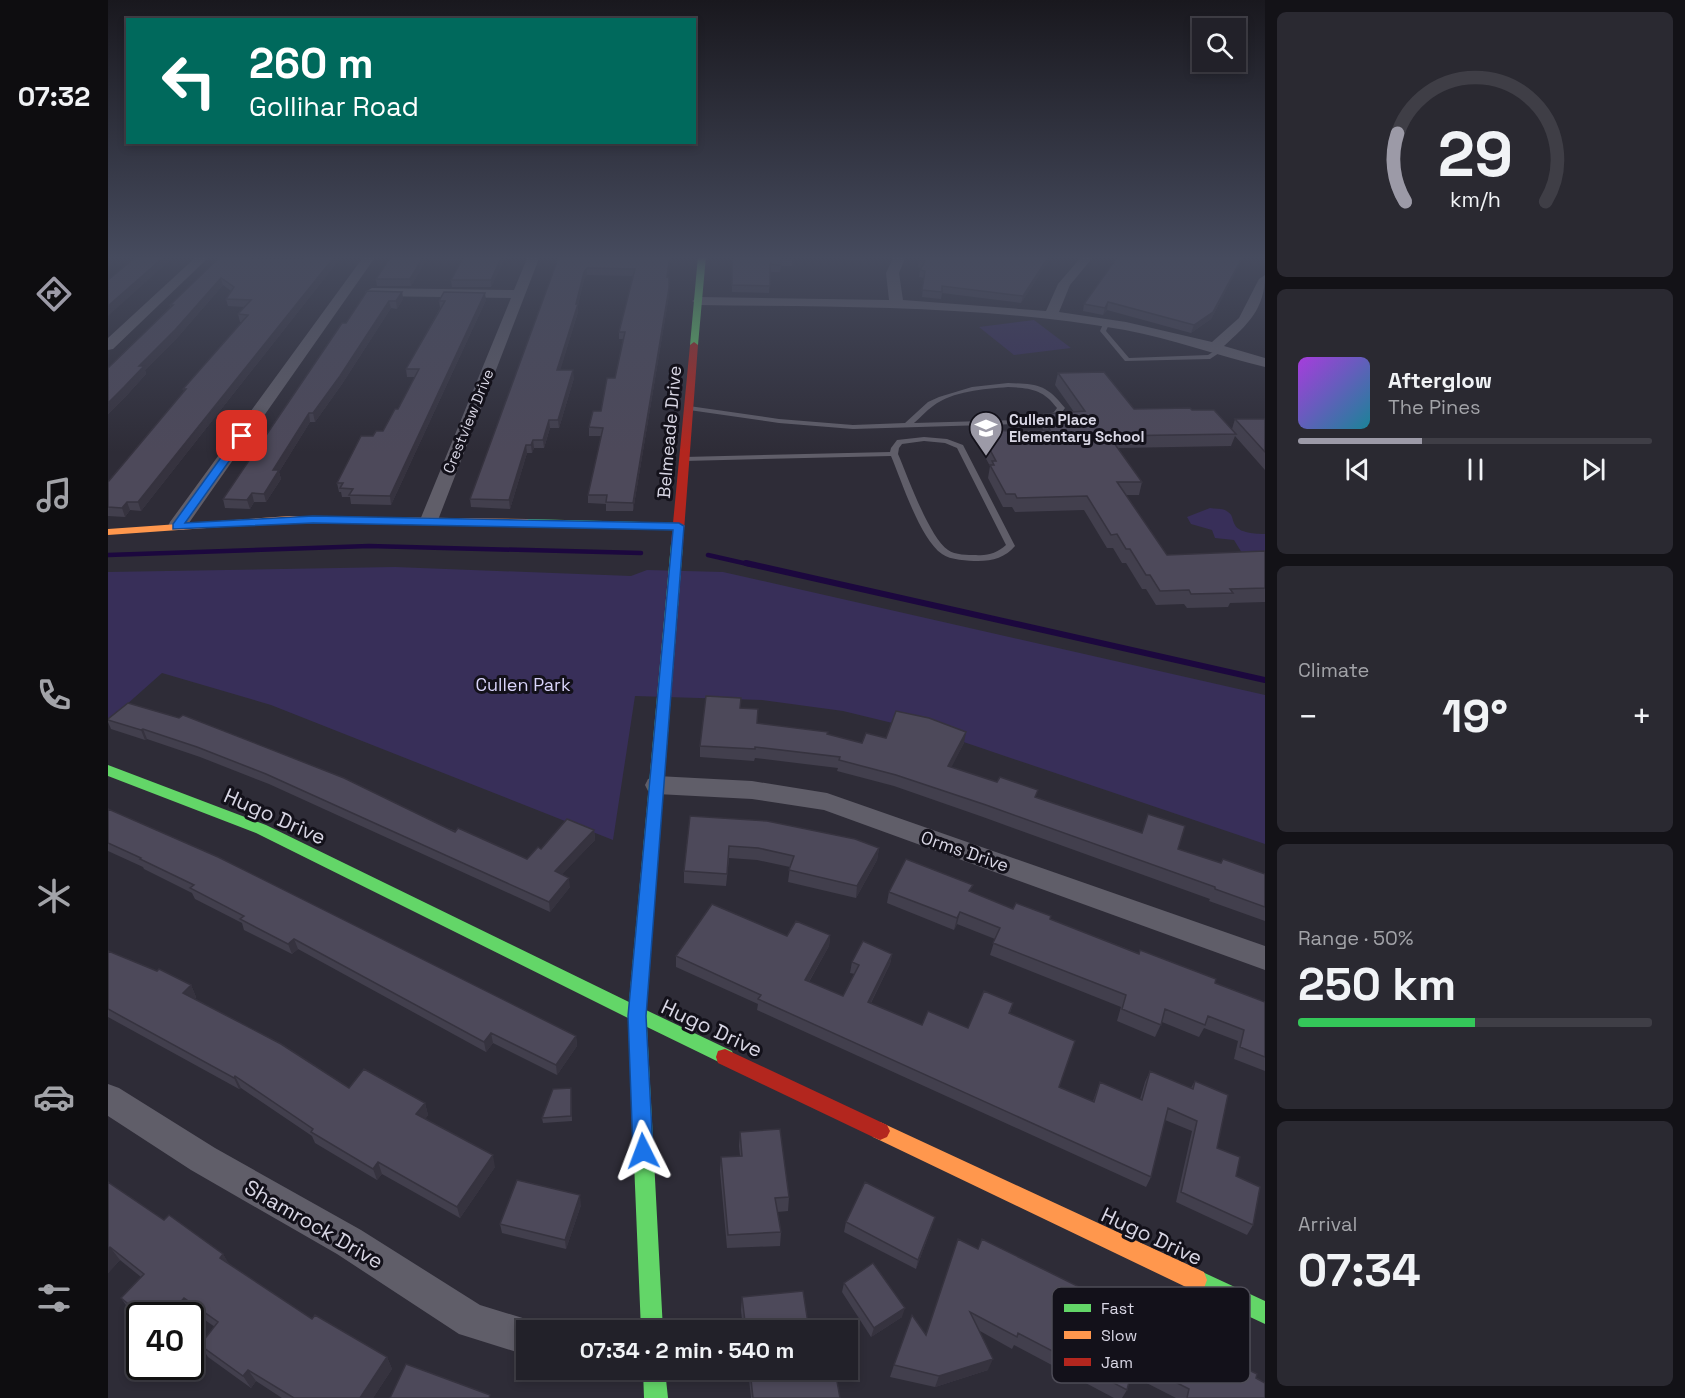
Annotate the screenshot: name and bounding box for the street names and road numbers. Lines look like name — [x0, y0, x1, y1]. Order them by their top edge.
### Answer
street label: Belmeade Drive — [652, 365, 686, 499]
street label: Crestview Drive — [438, 366, 498, 476]
street label: Hugo Drive — [220, 782, 330, 850]
street label: Orms Drive — [918, 825, 1012, 877]
street label: Hugo Drive — [657, 993, 767, 1063]
street label: Shamrock Drive — [240, 1173, 388, 1275]
street label: Hugo Drive — [1097, 1201, 1207, 1271]

